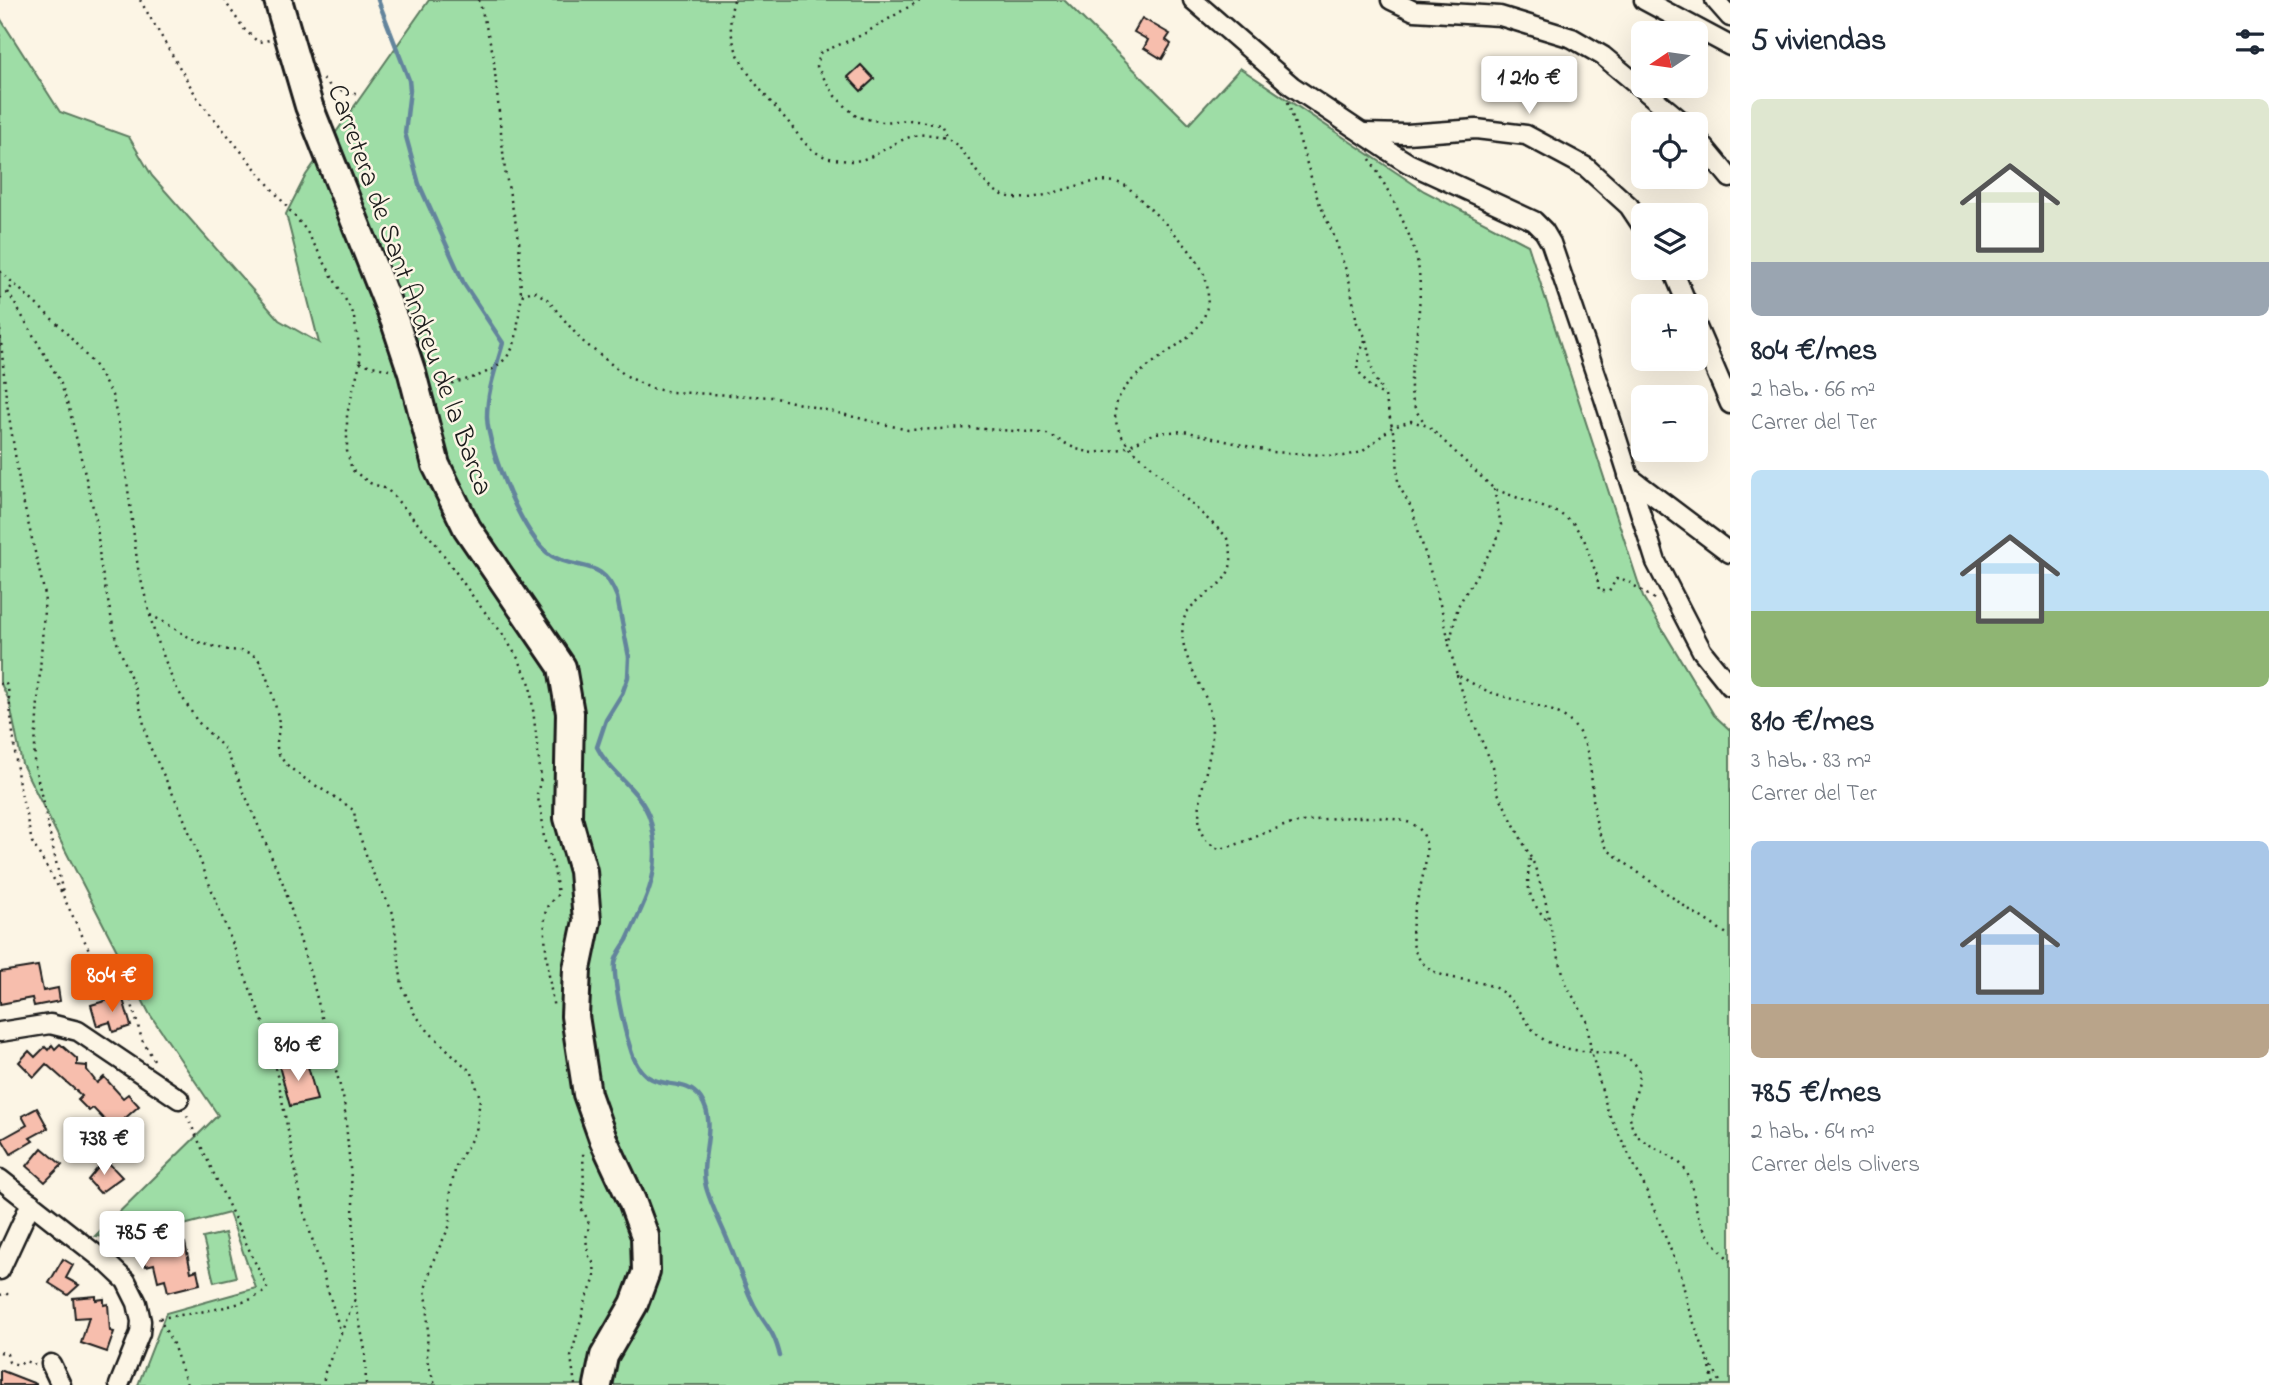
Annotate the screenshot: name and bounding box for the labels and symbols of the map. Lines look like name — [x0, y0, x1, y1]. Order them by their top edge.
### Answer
north arrow — [1631, 21, 1708, 98]
pin: 1 210 € — [1464, 57, 1594, 116]
street label: Carretera de Sant Andreu de la Barca — [315, 79, 502, 502]
pin: 804 € — [63, 954, 161, 1014]
pin: 810 € — [249, 1024, 347, 1083]
pin: 738 € — [55, 1118, 153, 1177]
pin: 785 € — [93, 1212, 191, 1271]

